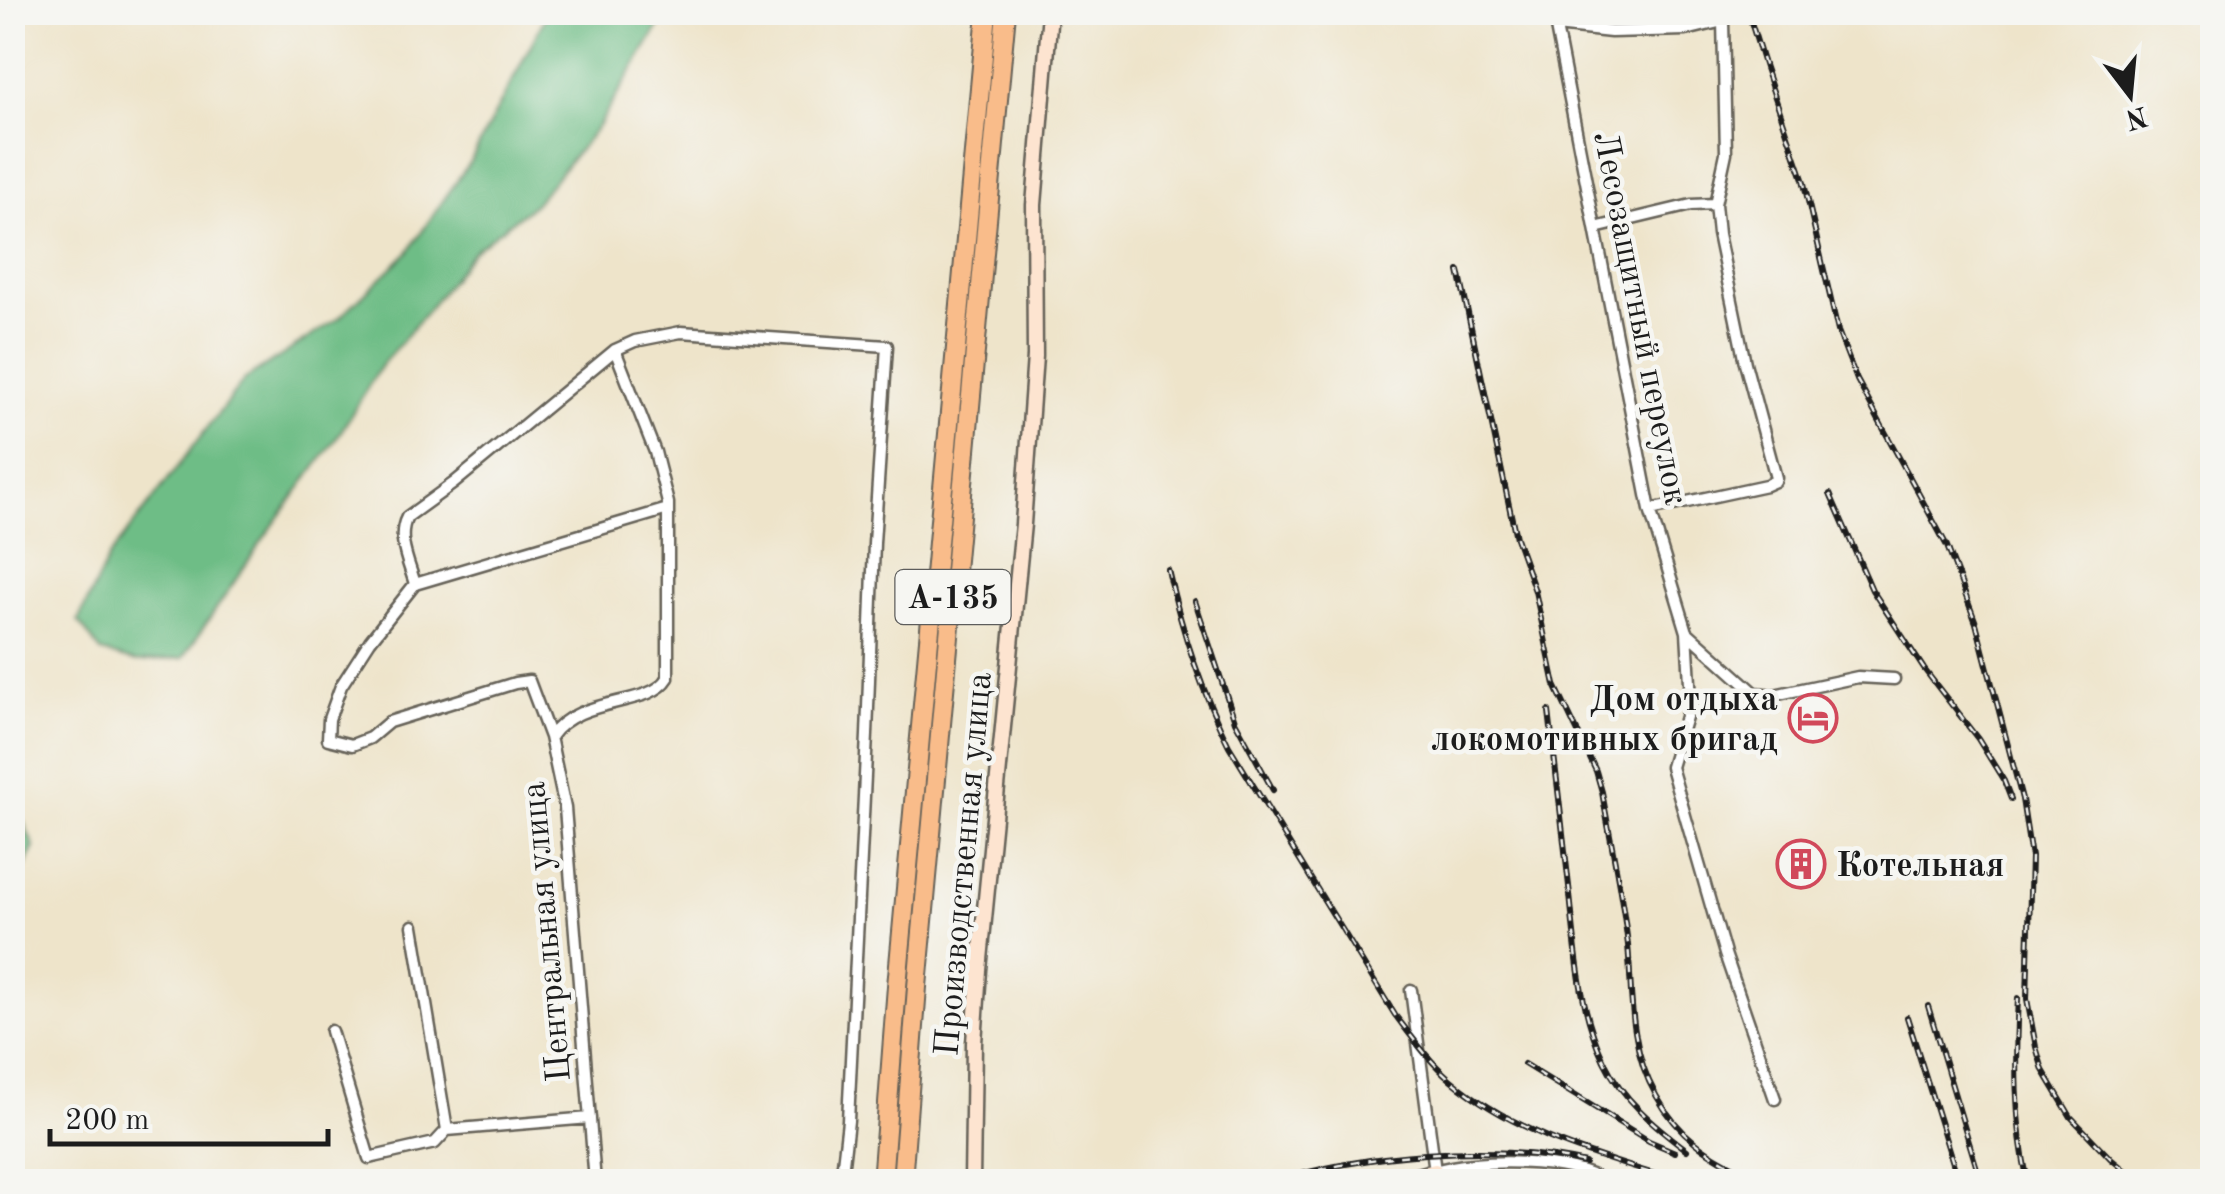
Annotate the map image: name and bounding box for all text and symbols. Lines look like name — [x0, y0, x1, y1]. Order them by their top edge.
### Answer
north arrow — [2080, 45, 2180, 145]
text: N — [2121, 100, 2150, 133]
street label: Лесозащитный переулок — [1586, 129, 1693, 508]
road number: А-135 — [896, 570, 1010, 624]
street label: Производственная улица — [930, 671, 999, 1058]
place label: Дом отдыха локомотивных бригад — [1432, 683, 1778, 758]
hotel icon: Дом отдыха локомотивных бригад — [1787, 692, 1839, 744]
street label: Центральная улица — [517, 780, 578, 1083]
building icon: Котельная — [1775, 838, 1827, 890]
place label: Котельная — [1836, 849, 2004, 884]
scale bar — [50, 1084, 328, 1146]
text: 200 m — [65, 1106, 149, 1136]

